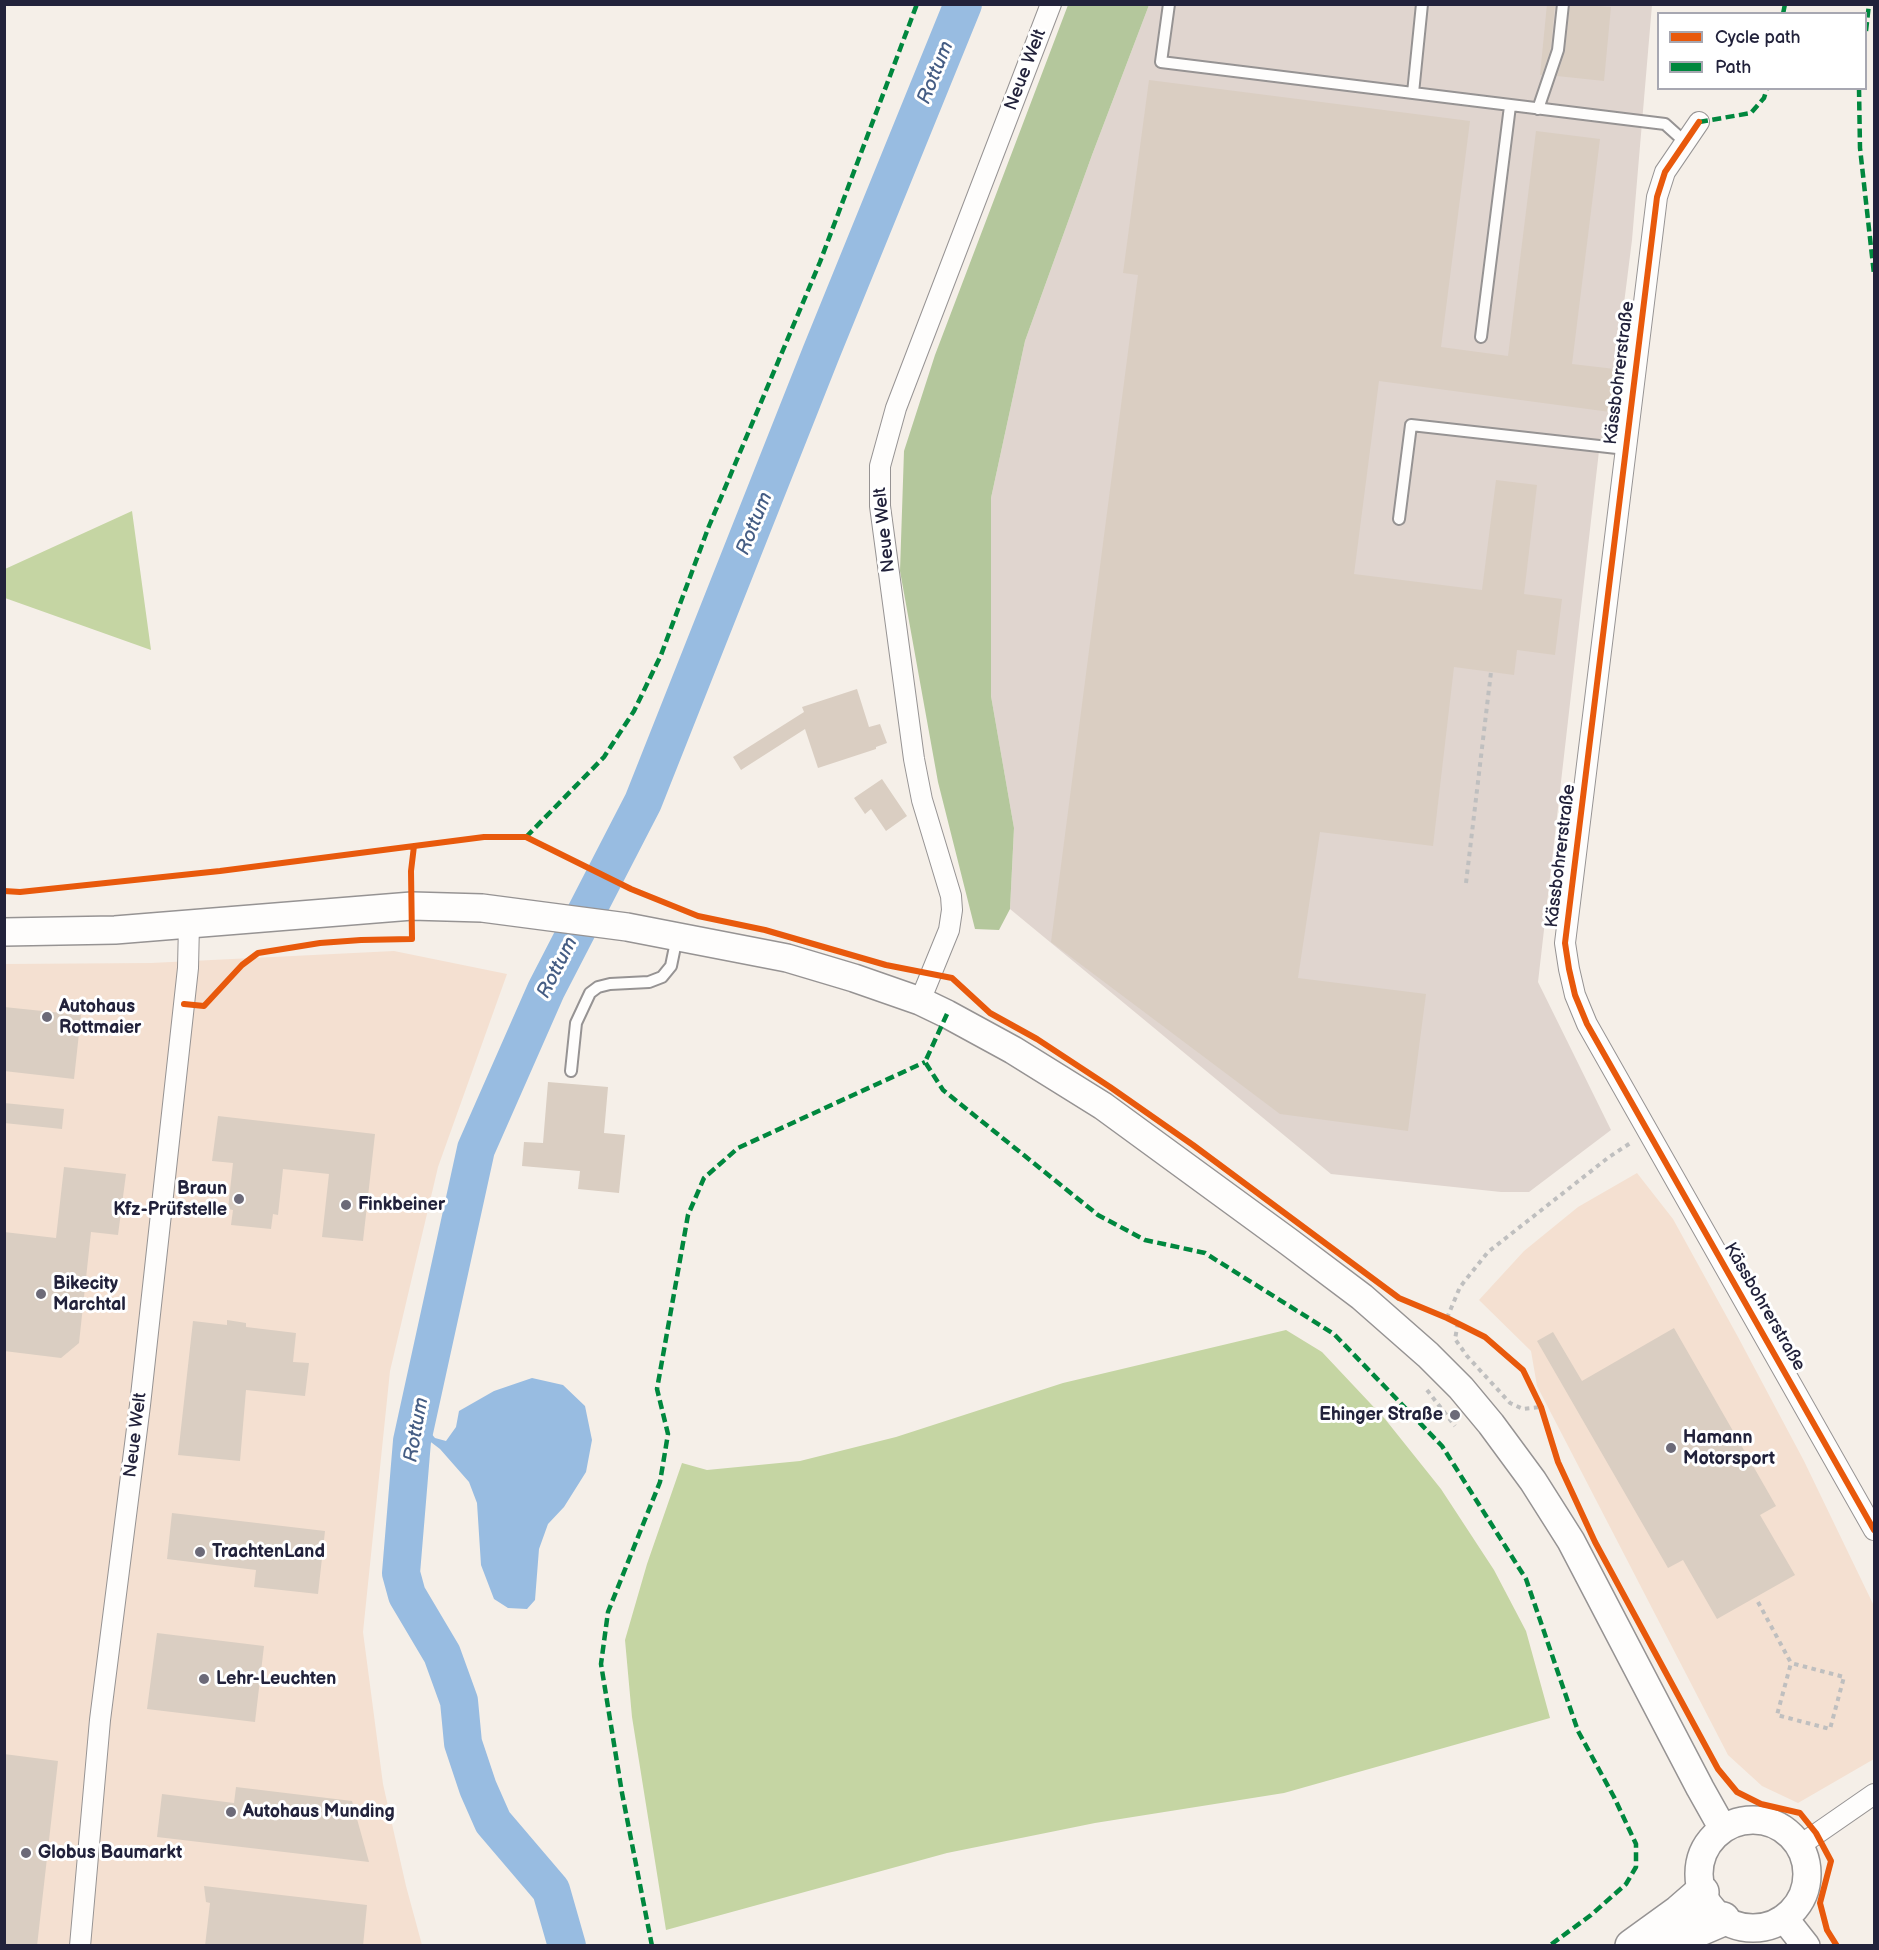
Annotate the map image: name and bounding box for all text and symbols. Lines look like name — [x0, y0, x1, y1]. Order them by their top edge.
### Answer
legend — [1657, 12, 1867, 90]
street label: Neue Welt — [1001, 26, 1051, 114]
text: Cycle path — [1715, 27, 1801, 48]
water label: Rottum — [913, 38, 959, 108]
text: Path — [1715, 57, 1751, 78]
street label: Kässbohrerstraße — [1600, 300, 1640, 446]
street label: Neue Welt — [870, 486, 900, 574]
water label: Rottum — [732, 489, 778, 559]
street label: Kässbohrerstraße — [1541, 783, 1581, 929]
water label: Rottum — [532, 933, 584, 1003]
place label: Autohaus Rottmaier — [59, 996, 141, 1038]
marker: Autohaus Rottmaier — [40, 1010, 54, 1024]
place label: Braun Kfz-Prüfstelle — [113, 1178, 227, 1220]
marker: Braun Kfz-Prüfstelle — [232, 1192, 246, 1206]
place label: Finkbeiner — [358, 1194, 445, 1216]
marker: Finkbeiner — [339, 1198, 353, 1212]
street label: Kässbohrerstraße — [1719, 1239, 1809, 1375]
place label: Bikecity Marchtal — [53, 1273, 126, 1316]
marker: Bikecity Marchtal — [34, 1287, 48, 1301]
street label: Neue Welt — [120, 1391, 152, 1479]
water label: Rottum — [399, 1396, 435, 1464]
place label: Ehinger Straße — [1319, 1404, 1443, 1426]
marker: Ehinger Straße — [1448, 1408, 1462, 1422]
place label: Hamann Motorsport — [1683, 1427, 1775, 1470]
marker: Hamann Motorsport — [1664, 1441, 1678, 1455]
place label: TrachtenLand — [212, 1541, 325, 1563]
marker: TrachtenLand — [193, 1545, 207, 1559]
place label: Lehr-Leuchten — [216, 1668, 336, 1690]
marker: Lehr-Leuchten — [197, 1672, 211, 1686]
place label: Autohaus Munding — [243, 1801, 395, 1823]
marker: Autohaus Munding — [224, 1805, 238, 1819]
place label: Globus Baumarkt — [38, 1842, 182, 1864]
marker: Globus Baumarkt — [19, 1846, 33, 1860]

